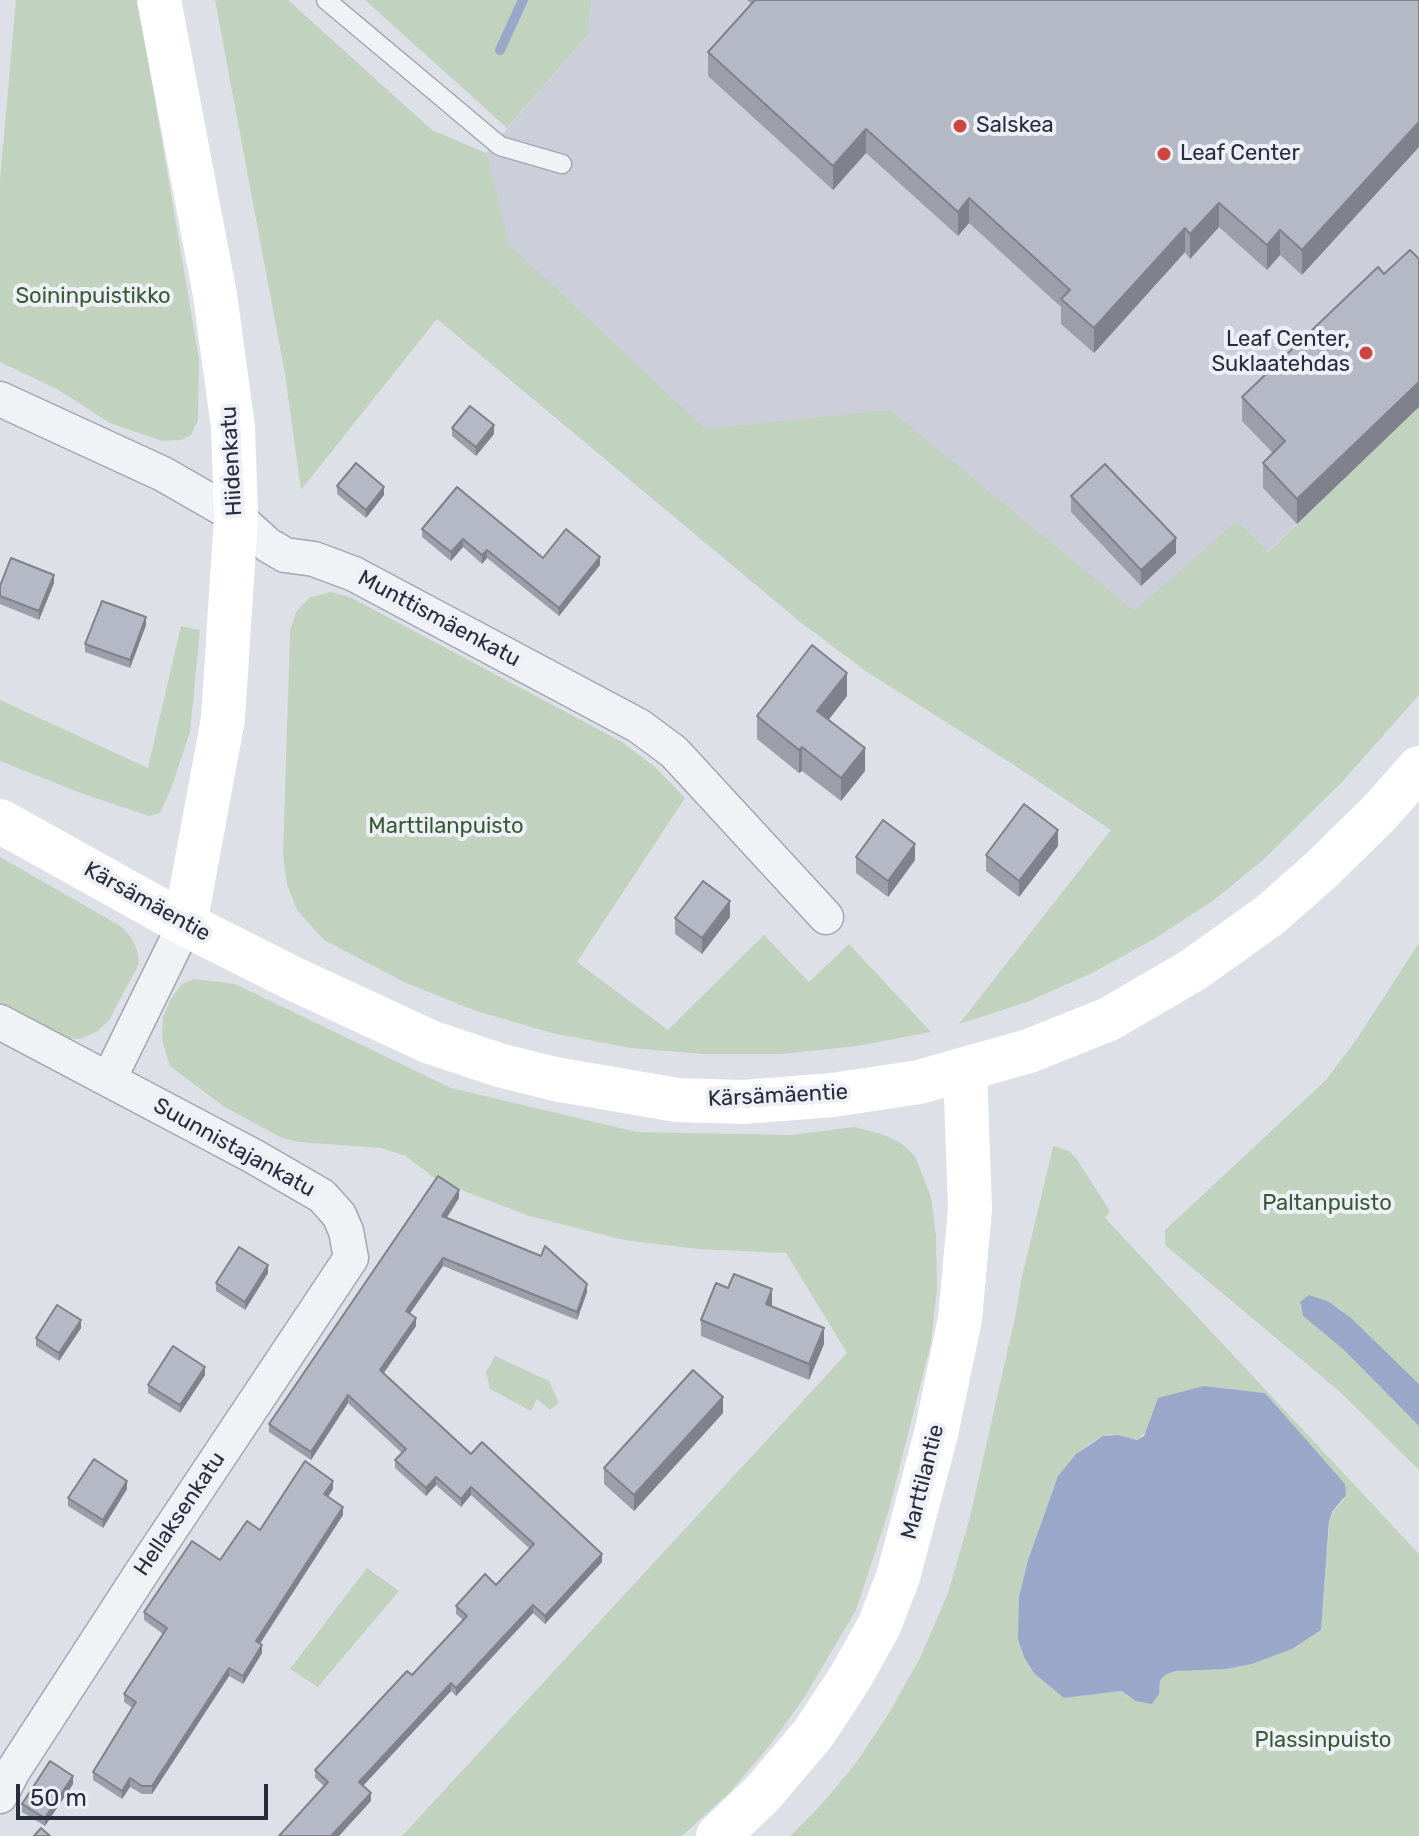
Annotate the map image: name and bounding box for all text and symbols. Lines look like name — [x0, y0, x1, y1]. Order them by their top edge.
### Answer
place label: Salskea — [976, 113, 1054, 139]
marker: Salskea — [951, 117, 969, 135]
place label: Leaf Center — [1180, 141, 1300, 167]
marker: Leaf Center — [1155, 145, 1173, 163]
park label: Soininpuistikko — [15, 284, 171, 310]
place label: Leaf Center, Suklaatehdas — [1211, 327, 1350, 378]
marker: Leaf Center, Suklaatehdas — [1357, 344, 1375, 362]
street label: Hiidenkatu — [216, 405, 248, 517]
street label: Munttismäenkatu — [353, 565, 525, 673]
park label: Marttilanpuisto — [368, 814, 524, 840]
street label: Kärsämäentie — [79, 856, 215, 948]
street label: Kärsämäentie — [707, 1079, 849, 1113]
street label: Suunnistajankatu — [149, 1093, 319, 1203]
park label: Paltanpuisto — [1262, 1191, 1392, 1217]
street label: Marttilantie — [896, 1422, 950, 1542]
street label: Hellaksenkatu — [129, 1447, 231, 1581]
park label: Plassinpuisto — [1255, 1728, 1391, 1754]
scale bar — [20, 1768, 272, 1818]
text: 50 m — [30, 1784, 87, 1812]

